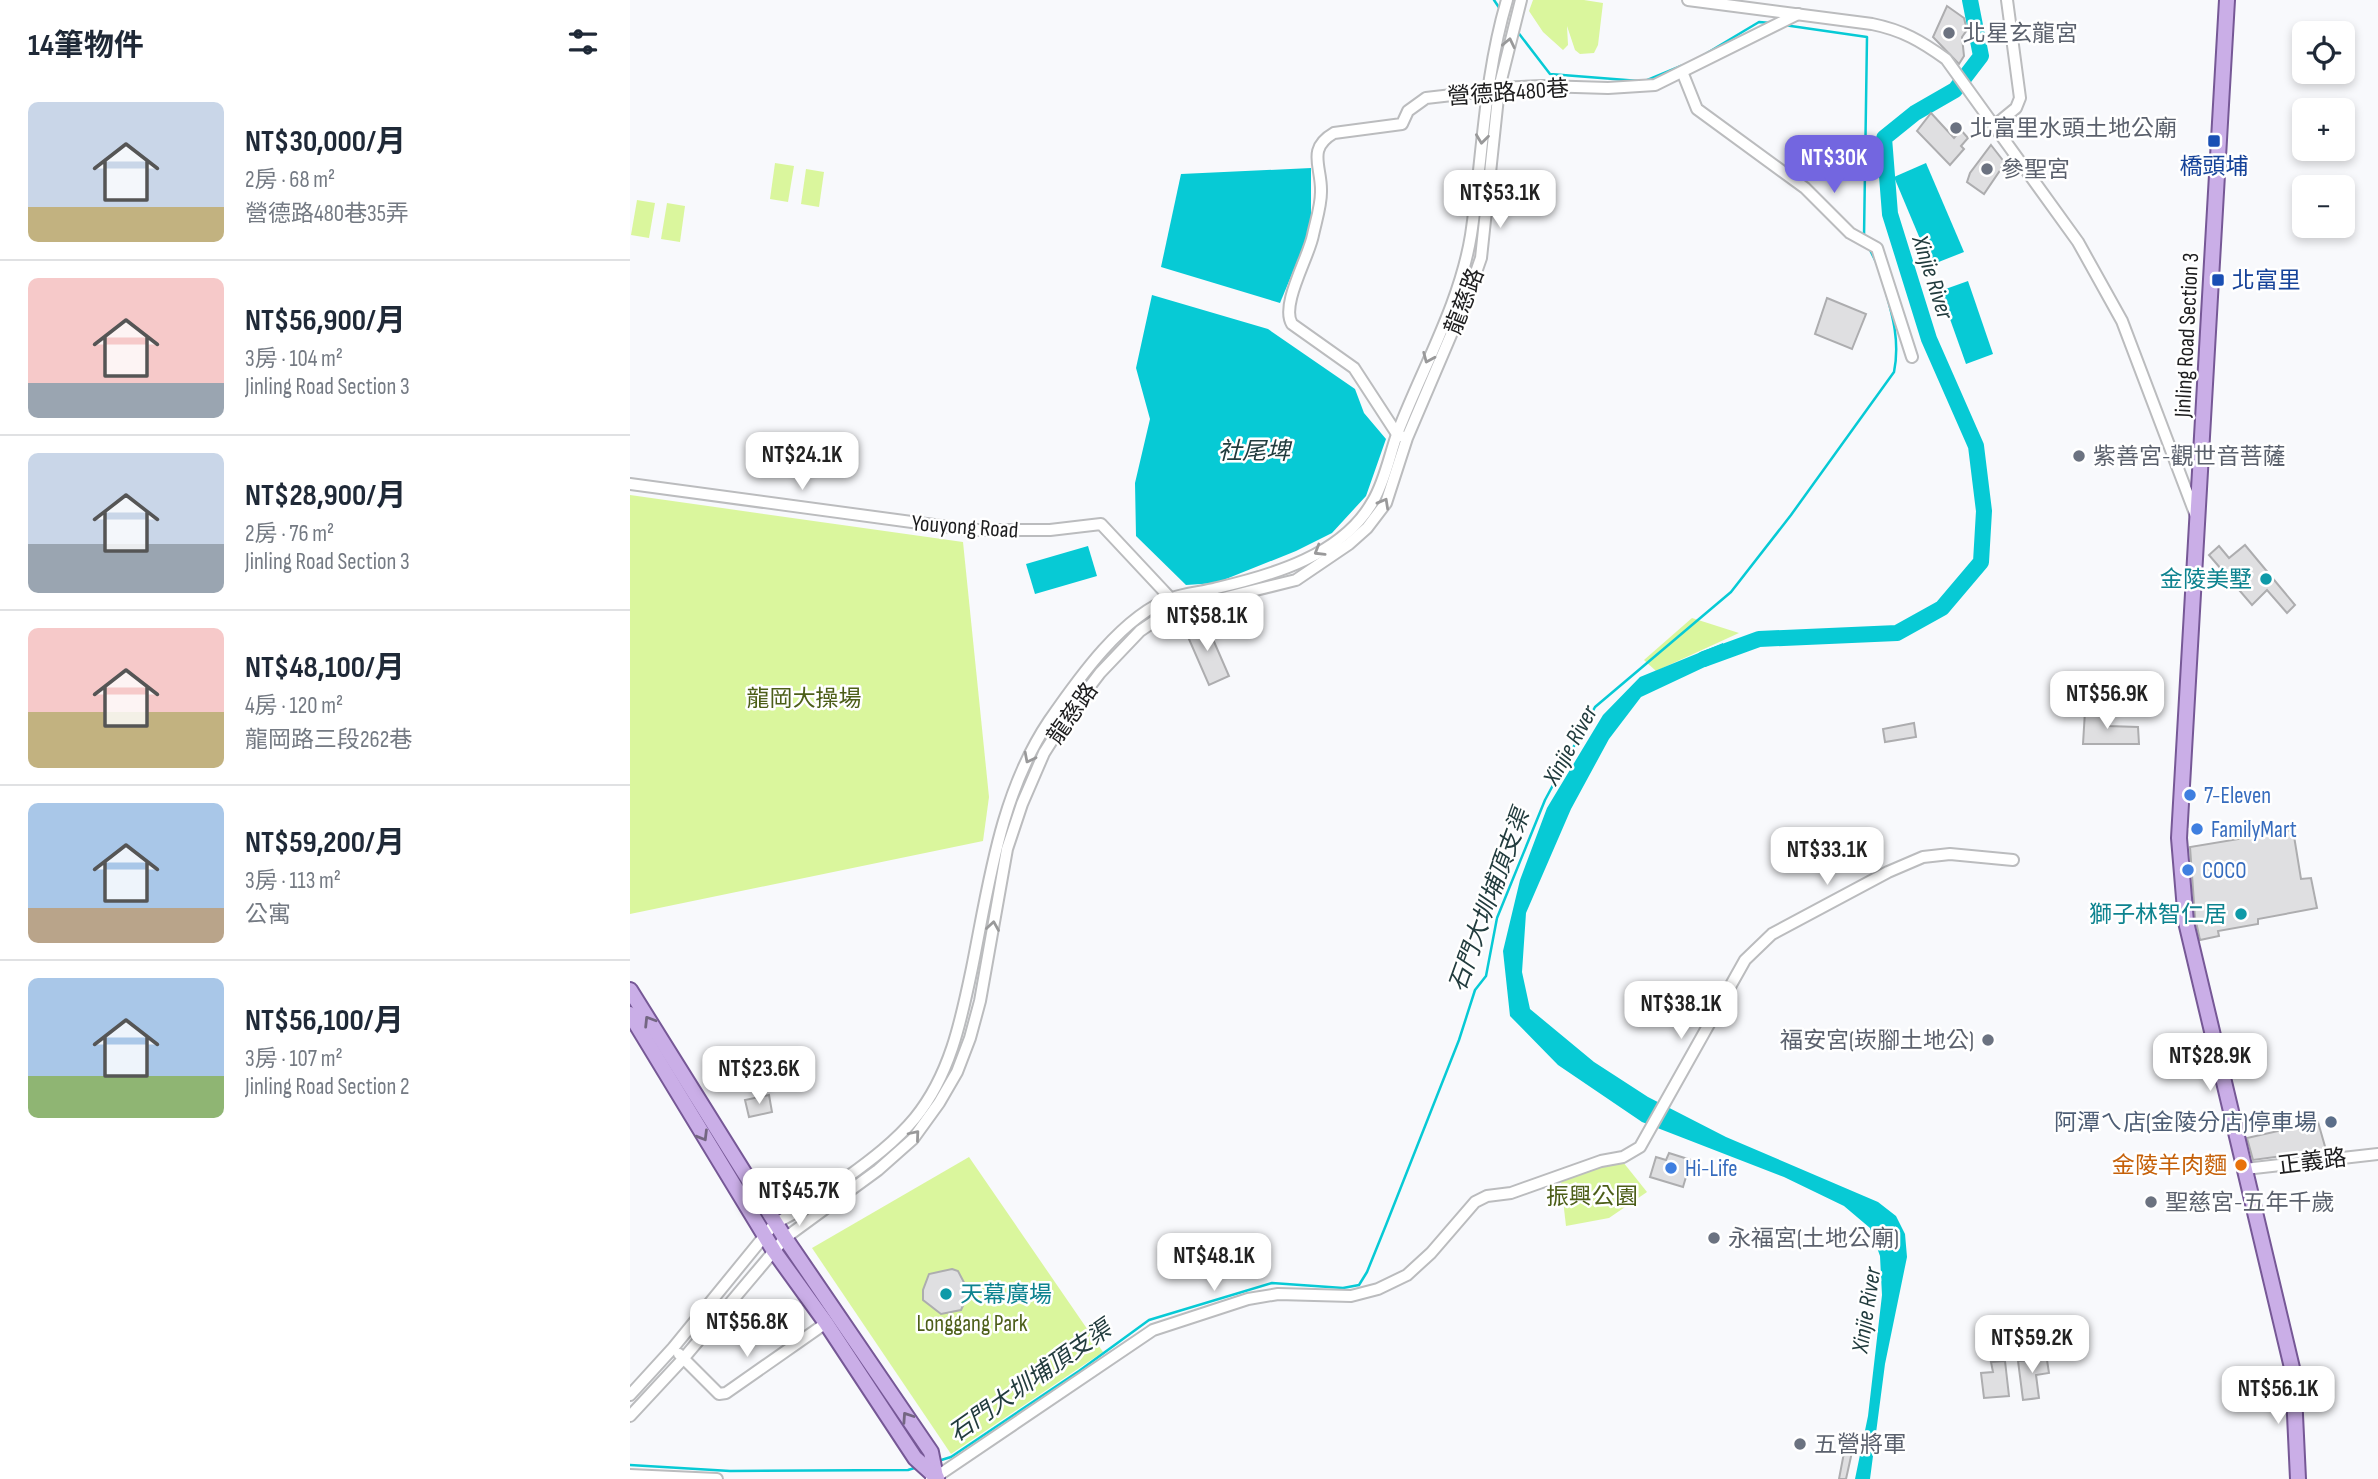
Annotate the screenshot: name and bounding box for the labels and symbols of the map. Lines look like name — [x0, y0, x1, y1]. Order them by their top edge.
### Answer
place label: 北星玄龍宮 — [1963, 20, 2078, 48]
marker: 北星玄龍宮 — [1941, 25, 1957, 41]
one-way arrow — [1500, 37, 1515, 49]
street label: 營德路480巷 — [1446, 75, 1570, 111]
place label: 北富里水頭土地公廟 — [1970, 115, 2177, 143]
marker: 北富里水頭土地公廟 — [1948, 120, 1964, 136]
one-way arrow — [1474, 133, 1489, 145]
marker: 橋頭埔 — [2206, 133, 2222, 149]
pin: NT$30K — [1777, 136, 1891, 195]
place label: 橋頭埔 — [2180, 153, 2249, 181]
place label: 參聖宮 — [2001, 156, 2070, 184]
marker: 參聖宮 — [1979, 161, 1995, 177]
pin: NT$53.1K — [1428, 170, 1572, 230]
water label: Xinjie River — [1905, 231, 1960, 324]
street label: Jinling Road Section 3 — [2169, 252, 2205, 419]
street label: 龍慈路 — [1439, 264, 1490, 339]
place label: 北富里 — [2232, 267, 2301, 295]
marker: 北富里 — [2210, 272, 2226, 288]
one-way arrow — [1422, 351, 1436, 364]
pin: NT$24.1K — [730, 433, 874, 492]
water label: 社尾埤 — [1218, 437, 1293, 466]
place label: 紫善宮-觀世音菩薩 — [2093, 443, 2285, 471]
marker: 紫善宮-觀世音菩薩 — [2071, 448, 2087, 464]
one-way arrow — [1376, 498, 1390, 510]
street label: Youyong Road — [911, 509, 1019, 545]
one-way arrow — [1314, 542, 1327, 555]
place label: 金陵美墅 — [2160, 566, 2252, 594]
marker: 金陵美墅 — [2258, 571, 2274, 587]
pin: NT$58.1K — [1135, 594, 1279, 653]
pin: NT$56.9K — [2035, 672, 2179, 731]
street label: 龍慈路 — [1042, 677, 1104, 750]
park label: 龍岡大操場 — [747, 685, 862, 713]
water label: Xinjie River — [1536, 699, 1605, 791]
one-way arrow — [1024, 751, 1038, 763]
place label: 7-Eleven — [2204, 782, 2271, 810]
marker: 7-Eleven — [2182, 787, 2198, 803]
water label: 石門大圳埔頂支渠 — [1443, 802, 1537, 995]
place label: FamilyMart — [2211, 816, 2297, 844]
marker: FamilyMart — [2189, 821, 2205, 837]
pin: NT$33.1K — [1755, 828, 1899, 887]
place label: COCO — [2202, 857, 2247, 885]
marker: COCO — [2180, 862, 2196, 878]
place label: 獅子林智仁居 — [2089, 901, 2227, 929]
marker: 獅子林智仁居 — [2233, 906, 2249, 922]
one-way arrow — [985, 920, 1000, 932]
pin: NT$38.1K — [1609, 982, 1753, 1041]
one-way arrow — [645, 1016, 658, 1029]
place label: 福安宮(崁腳土地公) — [1780, 1027, 1974, 1055]
marker: 福安宮(崁腳土地公) — [1980, 1032, 1996, 1048]
pin: NT$28.9K — [2138, 1034, 2282, 1093]
pin: NT$23.6K — [687, 1046, 831, 1106]
place label: 阿潭ㄟ店(金陵分店)停車場 — [2054, 1109, 2317, 1137]
marker: 阿潭ㄟ店(金陵分店)停車場 — [2323, 1114, 2339, 1130]
one-way arrow — [695, 1128, 708, 1141]
one-way arrow — [907, 1130, 919, 1143]
street label: 正義路 — [2276, 1144, 2348, 1180]
place label: 金陵羊肉麵 — [2112, 1152, 2227, 1180]
place label: Hi-Life — [1685, 1155, 1738, 1183]
marker: 金陵羊肉麵 — [2233, 1157, 2249, 1173]
marker: Hi-Life — [1663, 1160, 1679, 1176]
pin: NT$45.7K — [727, 1168, 871, 1228]
park label: 振興公園 — [1546, 1183, 1638, 1211]
place label: 聖慈宮-五年千歲 — [2165, 1189, 2334, 1217]
marker: 聖慈宮-五年千歲 — [2143, 1194, 2159, 1210]
place label: 永福宮(土地公廟) — [1728, 1225, 1899, 1253]
marker: 永福宮(土地公廟) — [1706, 1230, 1722, 1246]
pin: NT$48.1K — [1142, 1234, 1286, 1293]
water label: Xinjie River — [1845, 1264, 1888, 1356]
place label: 天幕廣場 — [960, 1281, 1052, 1309]
marker: 天幕廣場 — [938, 1286, 954, 1302]
pin: NT$56.8K — [675, 1300, 819, 1359]
park label: Longgang Park — [917, 1310, 1028, 1338]
water label: 石門大圳埔頂支渠 — [943, 1313, 1120, 1448]
pin: NT$59.2K — [1960, 1316, 2104, 1375]
pin: NT$56.1K — [2206, 1366, 2350, 1426]
one-way arrow — [903, 1412, 915, 1425]
place label: 五營將軍 — [1814, 1431, 1906, 1459]
marker: 五營將軍 — [1792, 1436, 1808, 1452]

